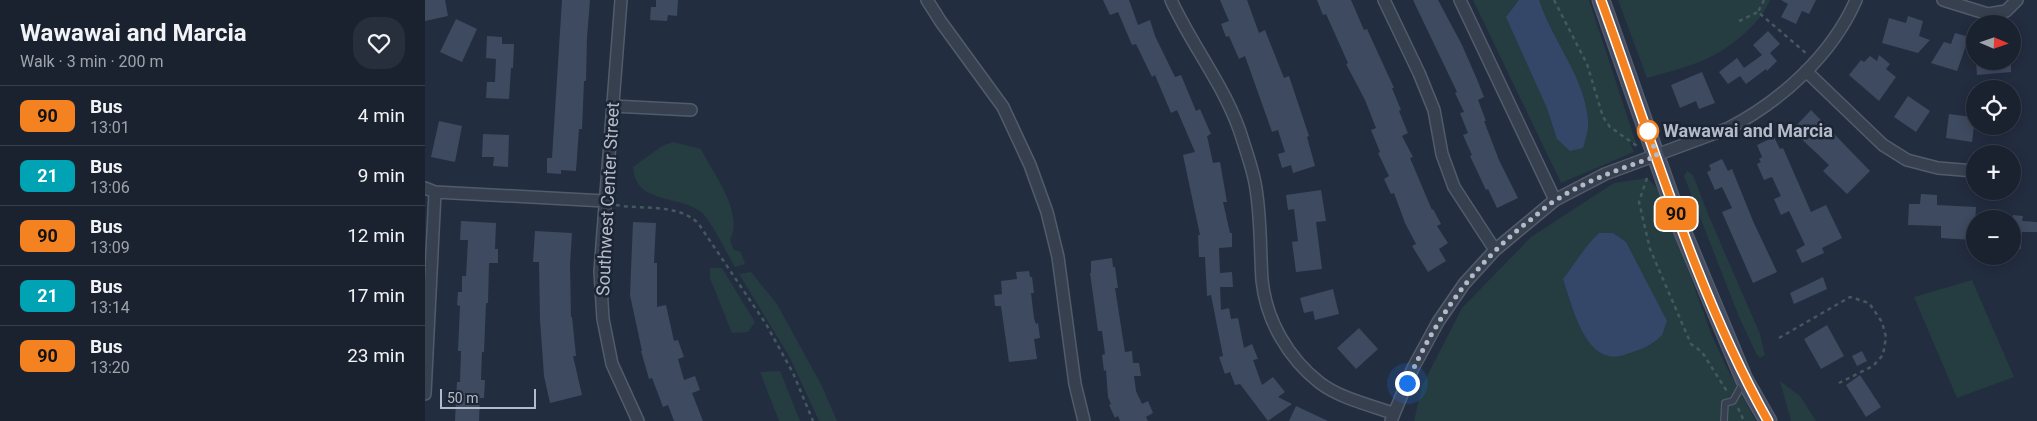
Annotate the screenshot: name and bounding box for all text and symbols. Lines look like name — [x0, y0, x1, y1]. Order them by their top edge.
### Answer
north arrow — [1966, 15, 2021, 70]
map controls — [1966, 15, 2021, 265]
button: heart — [353, 17, 405, 69]
text: Wawawai and Marcia — [20, 19, 247, 47]
text: Walk · 3 min · 200 m — [20, 52, 164, 71]
button: locate — [1966, 80, 2021, 135]
text: Bus — [90, 95, 123, 118]
street label: Southwest Center Street — [592, 101, 623, 296]
text: 4 min — [358, 104, 405, 127]
text: 90 — [37, 105, 58, 126]
text: 13:01 — [90, 118, 130, 137]
marker: Wawawai and Marcia — [1637, 120, 1659, 142]
place label: Wawawai and Marcia — [1663, 120, 1833, 141]
button: + — [1966, 145, 2021, 200]
text: Bus — [90, 155, 123, 178]
text: 9 min — [358, 164, 405, 187]
text: 21 — [37, 165, 58, 186]
text: 13:06 — [90, 178, 130, 197]
line badge: 90 — [1653, 198, 1699, 230]
text: 90 — [1666, 203, 1686, 224]
button: − — [1966, 210, 2021, 265]
text: Bus — [90, 215, 123, 238]
text: 12 min — [347, 224, 405, 247]
text: 90 — [37, 225, 58, 246]
text: 13:09 — [90, 238, 130, 257]
text: Bus — [90, 275, 123, 298]
text: 17 min — [347, 284, 405, 307]
text: 21 — [37, 285, 58, 306]
text: 13:14 — [90, 298, 130, 317]
text: Bus — [90, 335, 123, 358]
text: 23 min — [347, 344, 405, 367]
text: 90 — [37, 345, 58, 366]
text: 13:20 — [90, 358, 130, 377]
your location — [1395, 371, 1420, 396]
scale bar — [440, 386, 536, 409]
text: 50 m — [447, 390, 479, 406]

